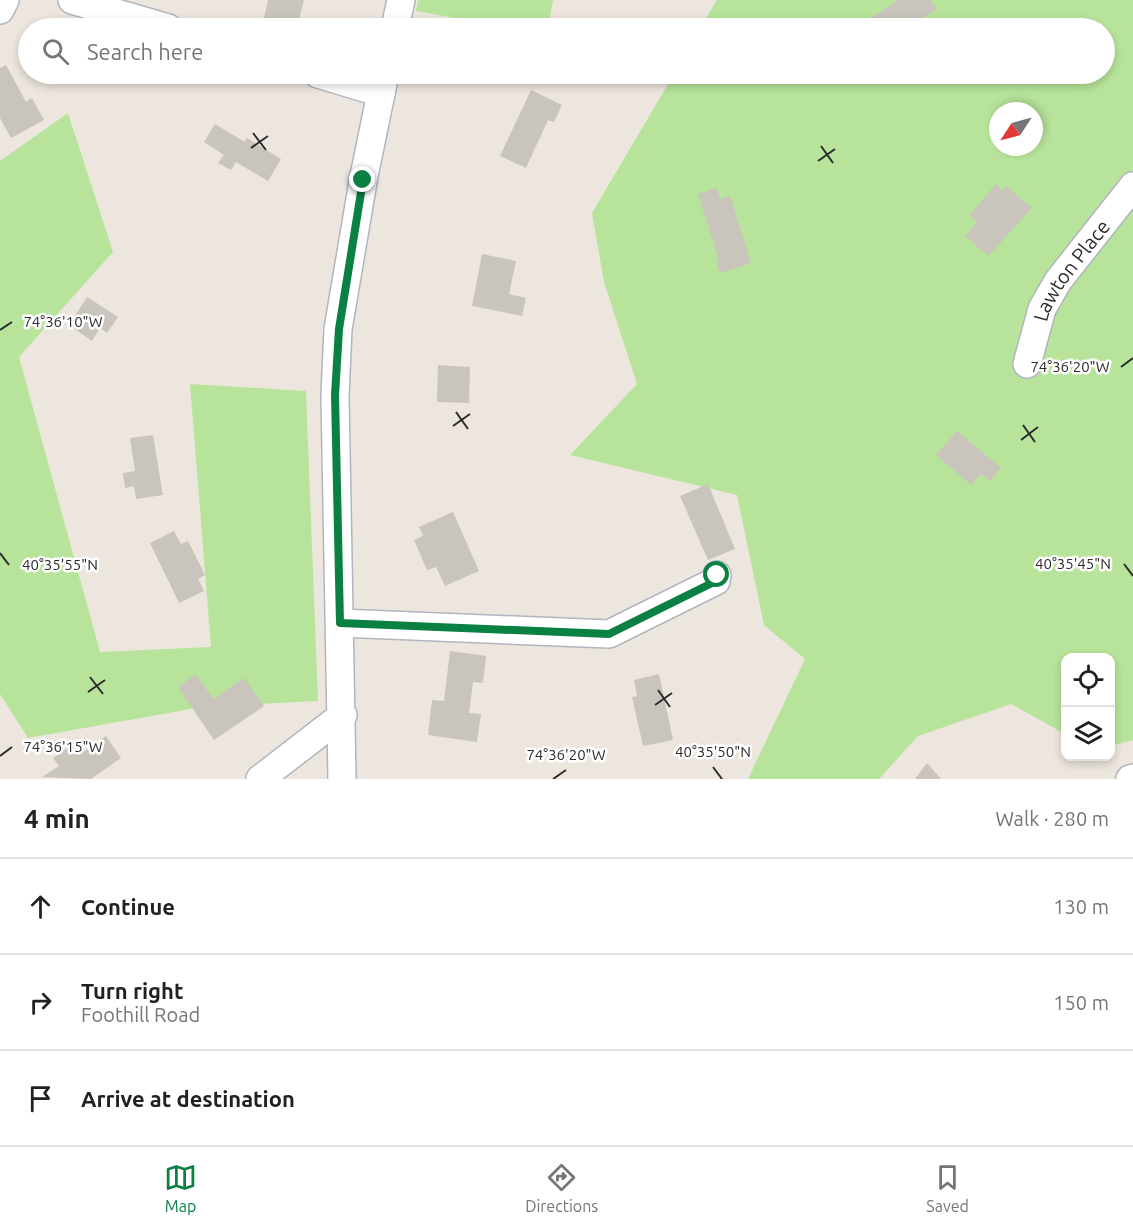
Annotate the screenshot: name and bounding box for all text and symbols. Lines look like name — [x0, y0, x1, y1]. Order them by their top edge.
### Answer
search box — [18, 18, 1115, 84]
icon: search — [39, 35, 72, 68]
text: Search here — [87, 39, 203, 64]
north arrow — [989, 102, 1043, 156]
route end — [349, 166, 375, 192]
street label: Lawton Place — [1028, 215, 1114, 323]
text: 74°36'10"W — [23, 313, 103, 330]
text: 74°36'20"W — [1030, 358, 1110, 375]
text: 40°35'45"N — [1035, 555, 1111, 572]
text: 40°35'55"N — [22, 556, 98, 573]
route start — [703, 561, 729, 587]
map controls — [1061, 653, 1115, 761]
button: locate — [1061, 653, 1115, 707]
button: layers — [1061, 707, 1115, 761]
text: 74°36'15"W — [23, 738, 103, 755]
text: 40°35'50"N — [675, 743, 751, 760]
text: 74°36'20"W — [526, 746, 606, 763]
text: 4 min — [24, 804, 90, 833]
text: Walk · 280 m — [996, 807, 1109, 830]
icon: ahead — [24, 890, 57, 923]
text: Continue — [81, 894, 175, 919]
text: 130 m — [1053, 895, 1109, 918]
text: Turn right — [81, 978, 183, 1003]
icon: right — [24, 986, 57, 1019]
text: 150 m — [1053, 991, 1109, 1014]
text: Foothill Road — [81, 1003, 200, 1026]
icon: arrive — [24, 1082, 57, 1115]
text: Arrive at destination — [81, 1086, 295, 1111]
tab: Map — [164, 1161, 197, 1215]
tab: Directions — [525, 1161, 598, 1215]
tab: Saved — [926, 1161, 969, 1215]

